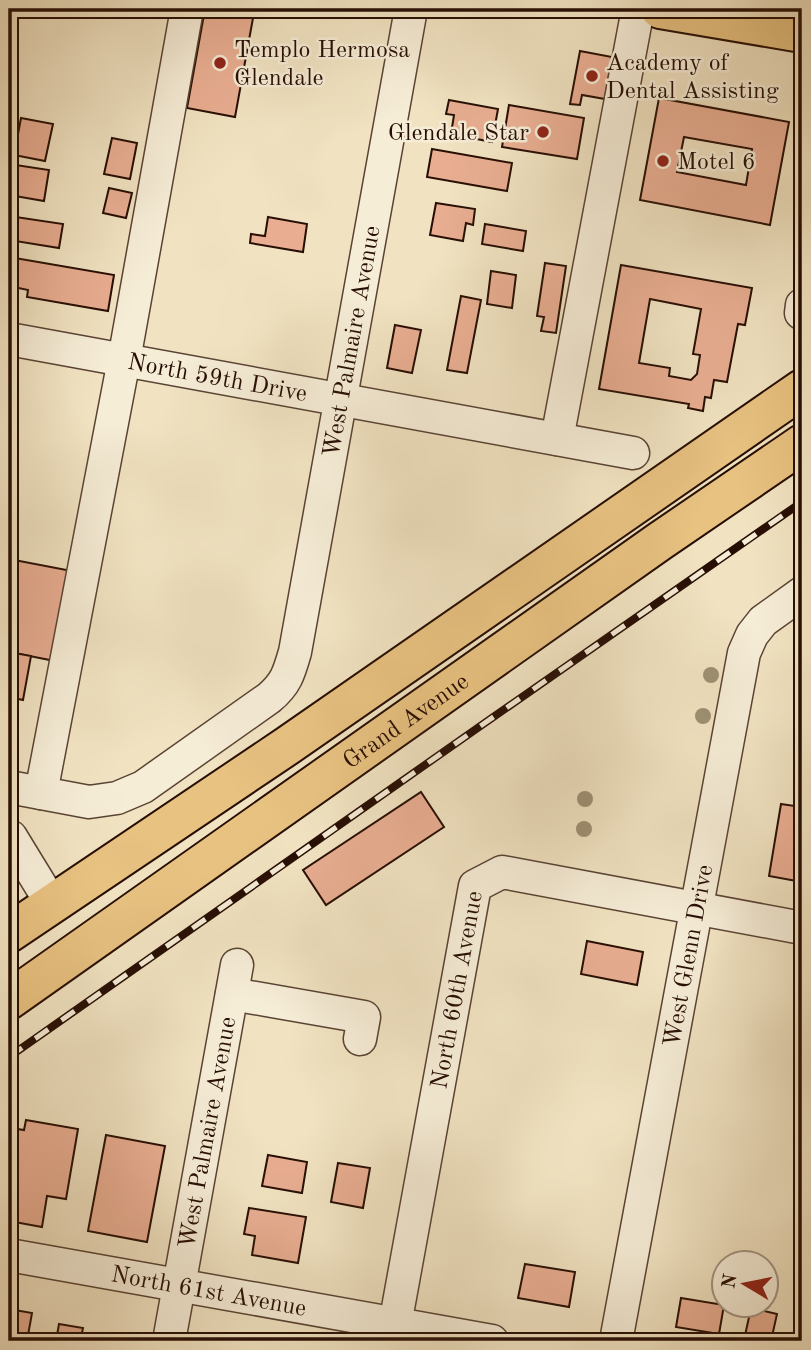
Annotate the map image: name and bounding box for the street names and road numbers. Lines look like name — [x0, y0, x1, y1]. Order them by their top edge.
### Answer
street label: West Palmaire Avenue — [320, 224, 386, 459]
street label: North 59th Drive — [125, 351, 309, 407]
street label: Grand Avenue — [339, 670, 474, 774]
street label: West Glenn Drive — [661, 863, 718, 1049]
street label: North 60th Avenue — [428, 889, 488, 1091]
street label: West Palmaire Avenue — [176, 1015, 241, 1250]
street label: North 61st Avenue — [109, 1263, 308, 1322]

